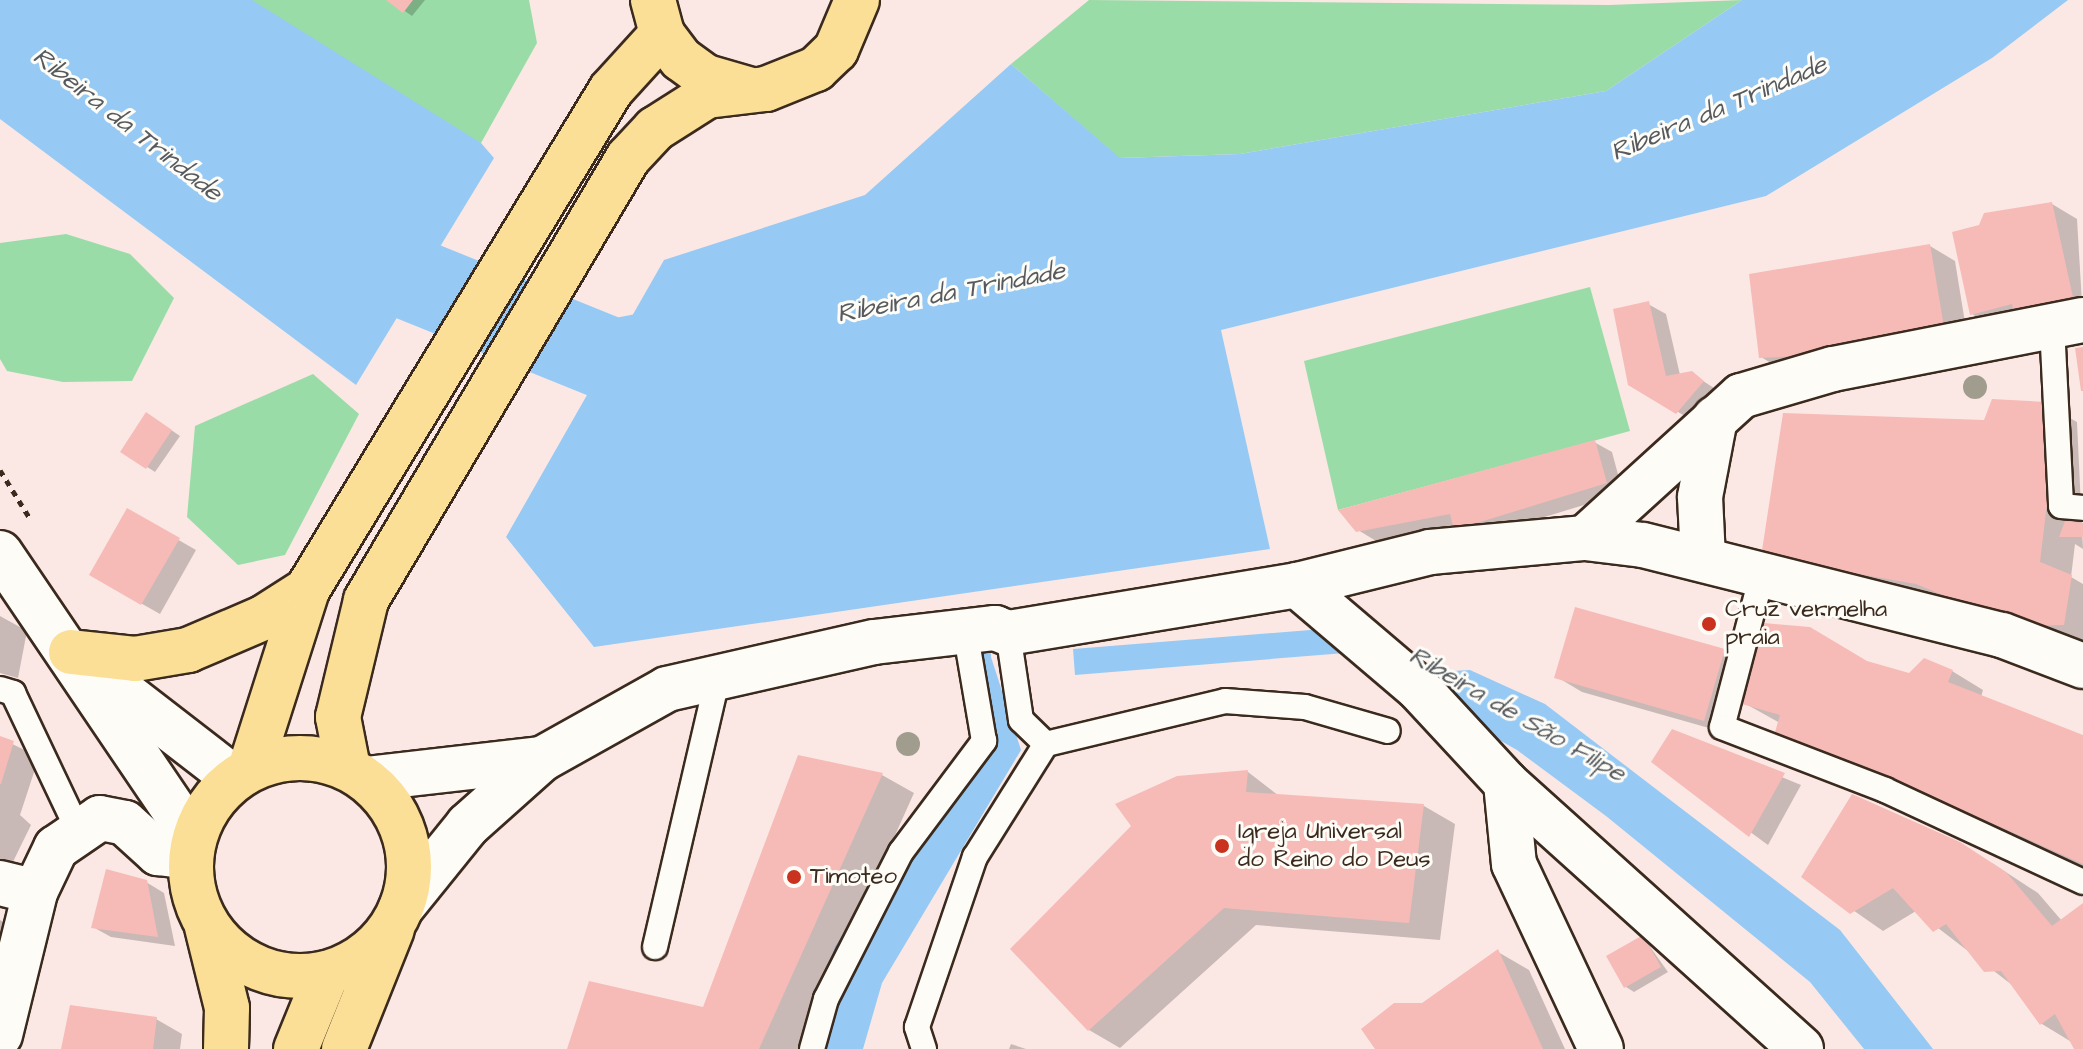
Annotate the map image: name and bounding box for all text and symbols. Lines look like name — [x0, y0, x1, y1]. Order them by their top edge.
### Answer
water label: Ribeira da Trindade — [26, 41, 228, 209]
water label: Ribeira da Trindade — [1606, 49, 1832, 169]
water label: Ribeira da Trindade — [834, 256, 1068, 330]
place label: Cruz vermelha praia — [1725, 596, 1887, 652]
marker: Cruz vermelha praia — [1700, 615, 1718, 633]
water label: Ribeira de São Filipe — [1403, 640, 1631, 790]
place label: Igreja Universal do Reino do Deus — [1238, 818, 1430, 874]
marker: Igreja Universal do Reino do Deus — [1213, 837, 1231, 855]
place label: Timoteo — [810, 863, 897, 891]
marker: Timoteo — [785, 868, 803, 886]

